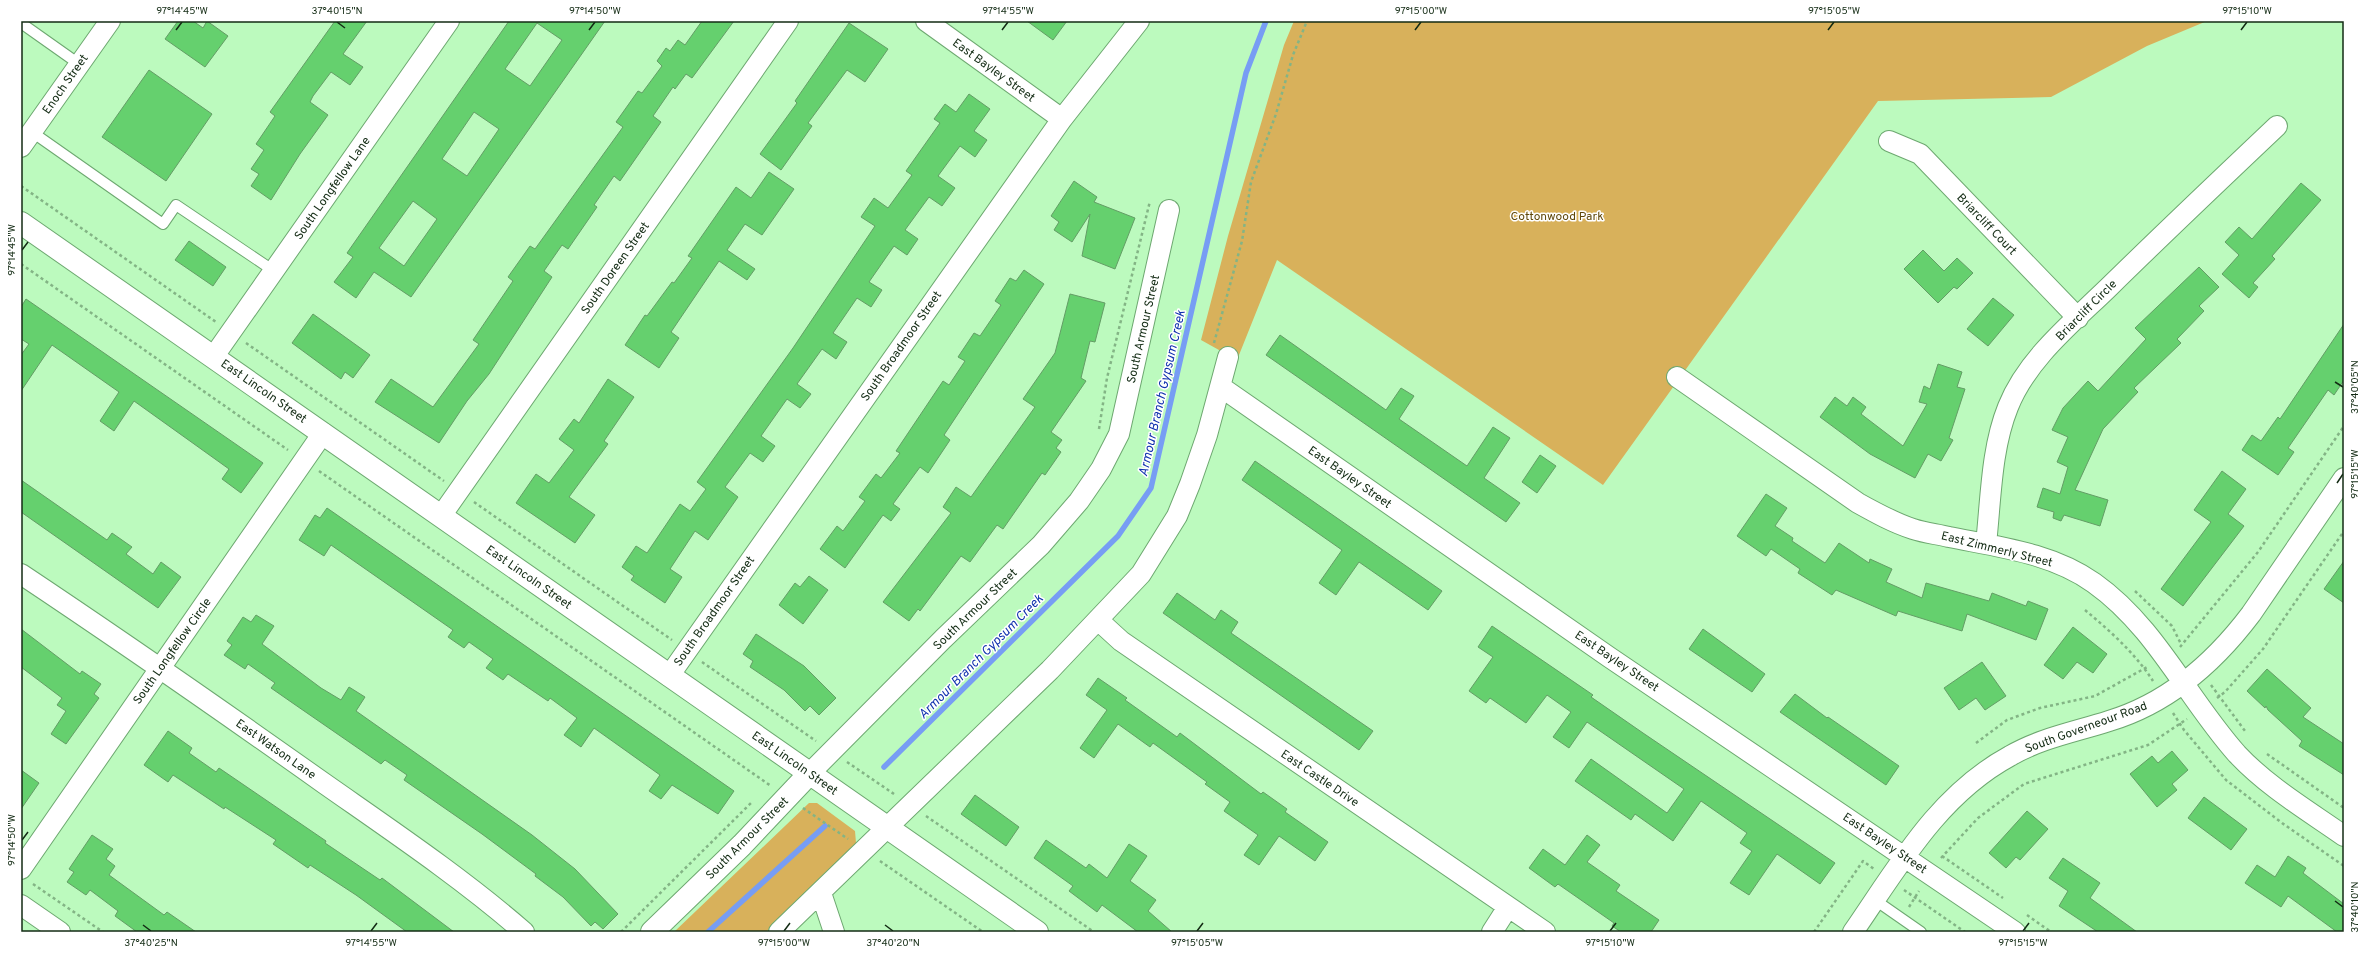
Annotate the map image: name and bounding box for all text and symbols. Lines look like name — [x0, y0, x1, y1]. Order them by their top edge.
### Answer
text: 97°14'45"W — [156, 5, 208, 18]
text: 37°40'15"N — [311, 5, 363, 18]
text: 97°14'50"W — [569, 5, 621, 18]
text: 97°14'55"W — [982, 5, 1034, 18]
text: 97°15'00"W — [1395, 5, 1447, 18]
text: 97°15'05"W — [1808, 5, 1860, 18]
text: 97°15'10"W — [2222, 5, 2272, 18]
street label: East Bayley Street — [949, 35, 1038, 106]
street label: Enoch Street — [39, 51, 92, 118]
street label: South Longfellow Lane — [291, 134, 374, 243]
street label: Briarcliff Court — [1953, 190, 2020, 259]
park label: Cottonwood Park — [1510, 209, 1604, 225]
street label: South Doreen Street — [578, 219, 654, 318]
text: 97°14'45"W — [6, 224, 19, 276]
street label: South Armour Street — [1124, 273, 1164, 385]
street label: Briarcliff Circle — [2053, 277, 2121, 345]
street label: South Broadmoor Street — [858, 288, 946, 405]
water label: Armour Branch Gypsum Creek — [1136, 308, 1190, 478]
street label: East Lincoln Street — [217, 356, 310, 427]
text: 37°40'05"N — [2349, 360, 2362, 414]
street label: East Bayley Street — [1304, 443, 1394, 513]
text: 97°15'15"W — [2349, 449, 2362, 499]
street label: East Zimmerly Street — [1939, 528, 2054, 572]
street label: East Lincoln Street — [482, 542, 575, 613]
street label: South Broadmoor Street — [671, 553, 759, 670]
street label: South Armour Street — [930, 565, 1021, 654]
water label: Armour Branch Gypsum Creek — [916, 591, 1047, 723]
street label: South Longfellow Circle — [130, 595, 216, 708]
street label: East Bayley Street — [1571, 628, 1662, 696]
street label: South Governeour Road — [2023, 698, 2150, 757]
street label: East Watson Lane — [232, 716, 319, 784]
street label: East Lincoln Street — [748, 728, 841, 799]
street label: East Castle Drive — [1277, 747, 1362, 811]
street label: South Armour Street — [703, 794, 793, 884]
street label: East Bayley Street — [1839, 810, 1930, 878]
text: 97°14'50"W — [6, 814, 19, 866]
text: 37°40'10"N — [2349, 881, 2362, 933]
text: 37°40'25"N — [124, 937, 178, 950]
text: 97°14'55"W — [345, 937, 397, 950]
text: 97°15'00"W — [758, 937, 810, 950]
text: 37°40'20"N — [866, 937, 920, 950]
text: 97°15'05"W — [1171, 937, 1223, 950]
text: 97°15'10"W — [1585, 937, 1635, 950]
text: 97°15'15"W — [1998, 937, 2048, 950]

